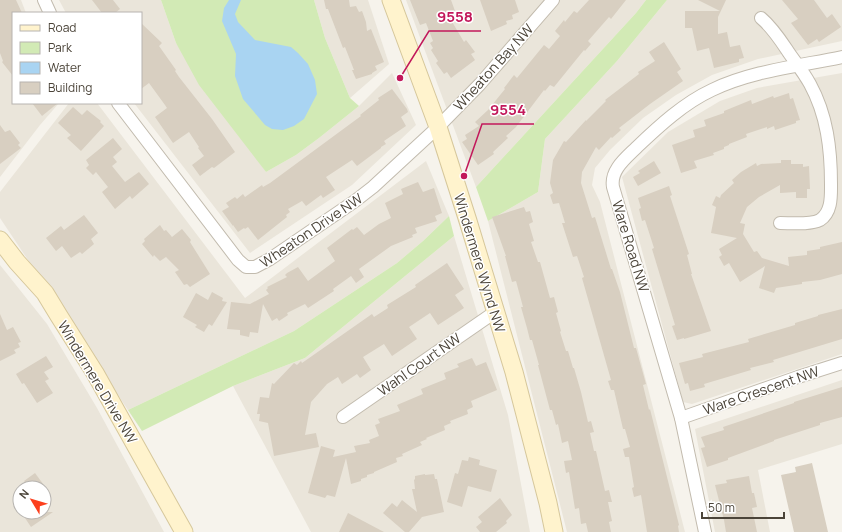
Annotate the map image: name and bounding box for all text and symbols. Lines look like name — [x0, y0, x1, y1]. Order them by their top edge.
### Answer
callout: 9558 — [429, 4, 481, 31]
text: 9558 — [437, 6, 473, 27]
legend — [12, 12, 142, 104]
text: Road — [48, 19, 76, 36]
street label: Wheaton Bay NW — [449, 19, 537, 115]
text: Park — [48, 39, 73, 56]
text: Water — [48, 59, 82, 76]
text: Building — [48, 79, 92, 96]
callout: 9554 — [482, 97, 534, 124]
text: 9554 — [490, 99, 526, 120]
street label: Wheaton Drive NW — [256, 189, 366, 271]
street label: Windermere Wynd NW — [450, 191, 510, 335]
street label: Ware Road NW — [608, 198, 654, 294]
street label: Windermere Drive NW — [54, 317, 142, 447]
street label: Wahl Court NW — [374, 328, 464, 400]
street label: Ware Crescent NW — [700, 361, 822, 419]
north arrow — [12, 480, 52, 520]
text: N — [15, 486, 32, 501]
scale bar — [702, 494, 784, 520]
text: 50 m — [708, 499, 735, 516]

